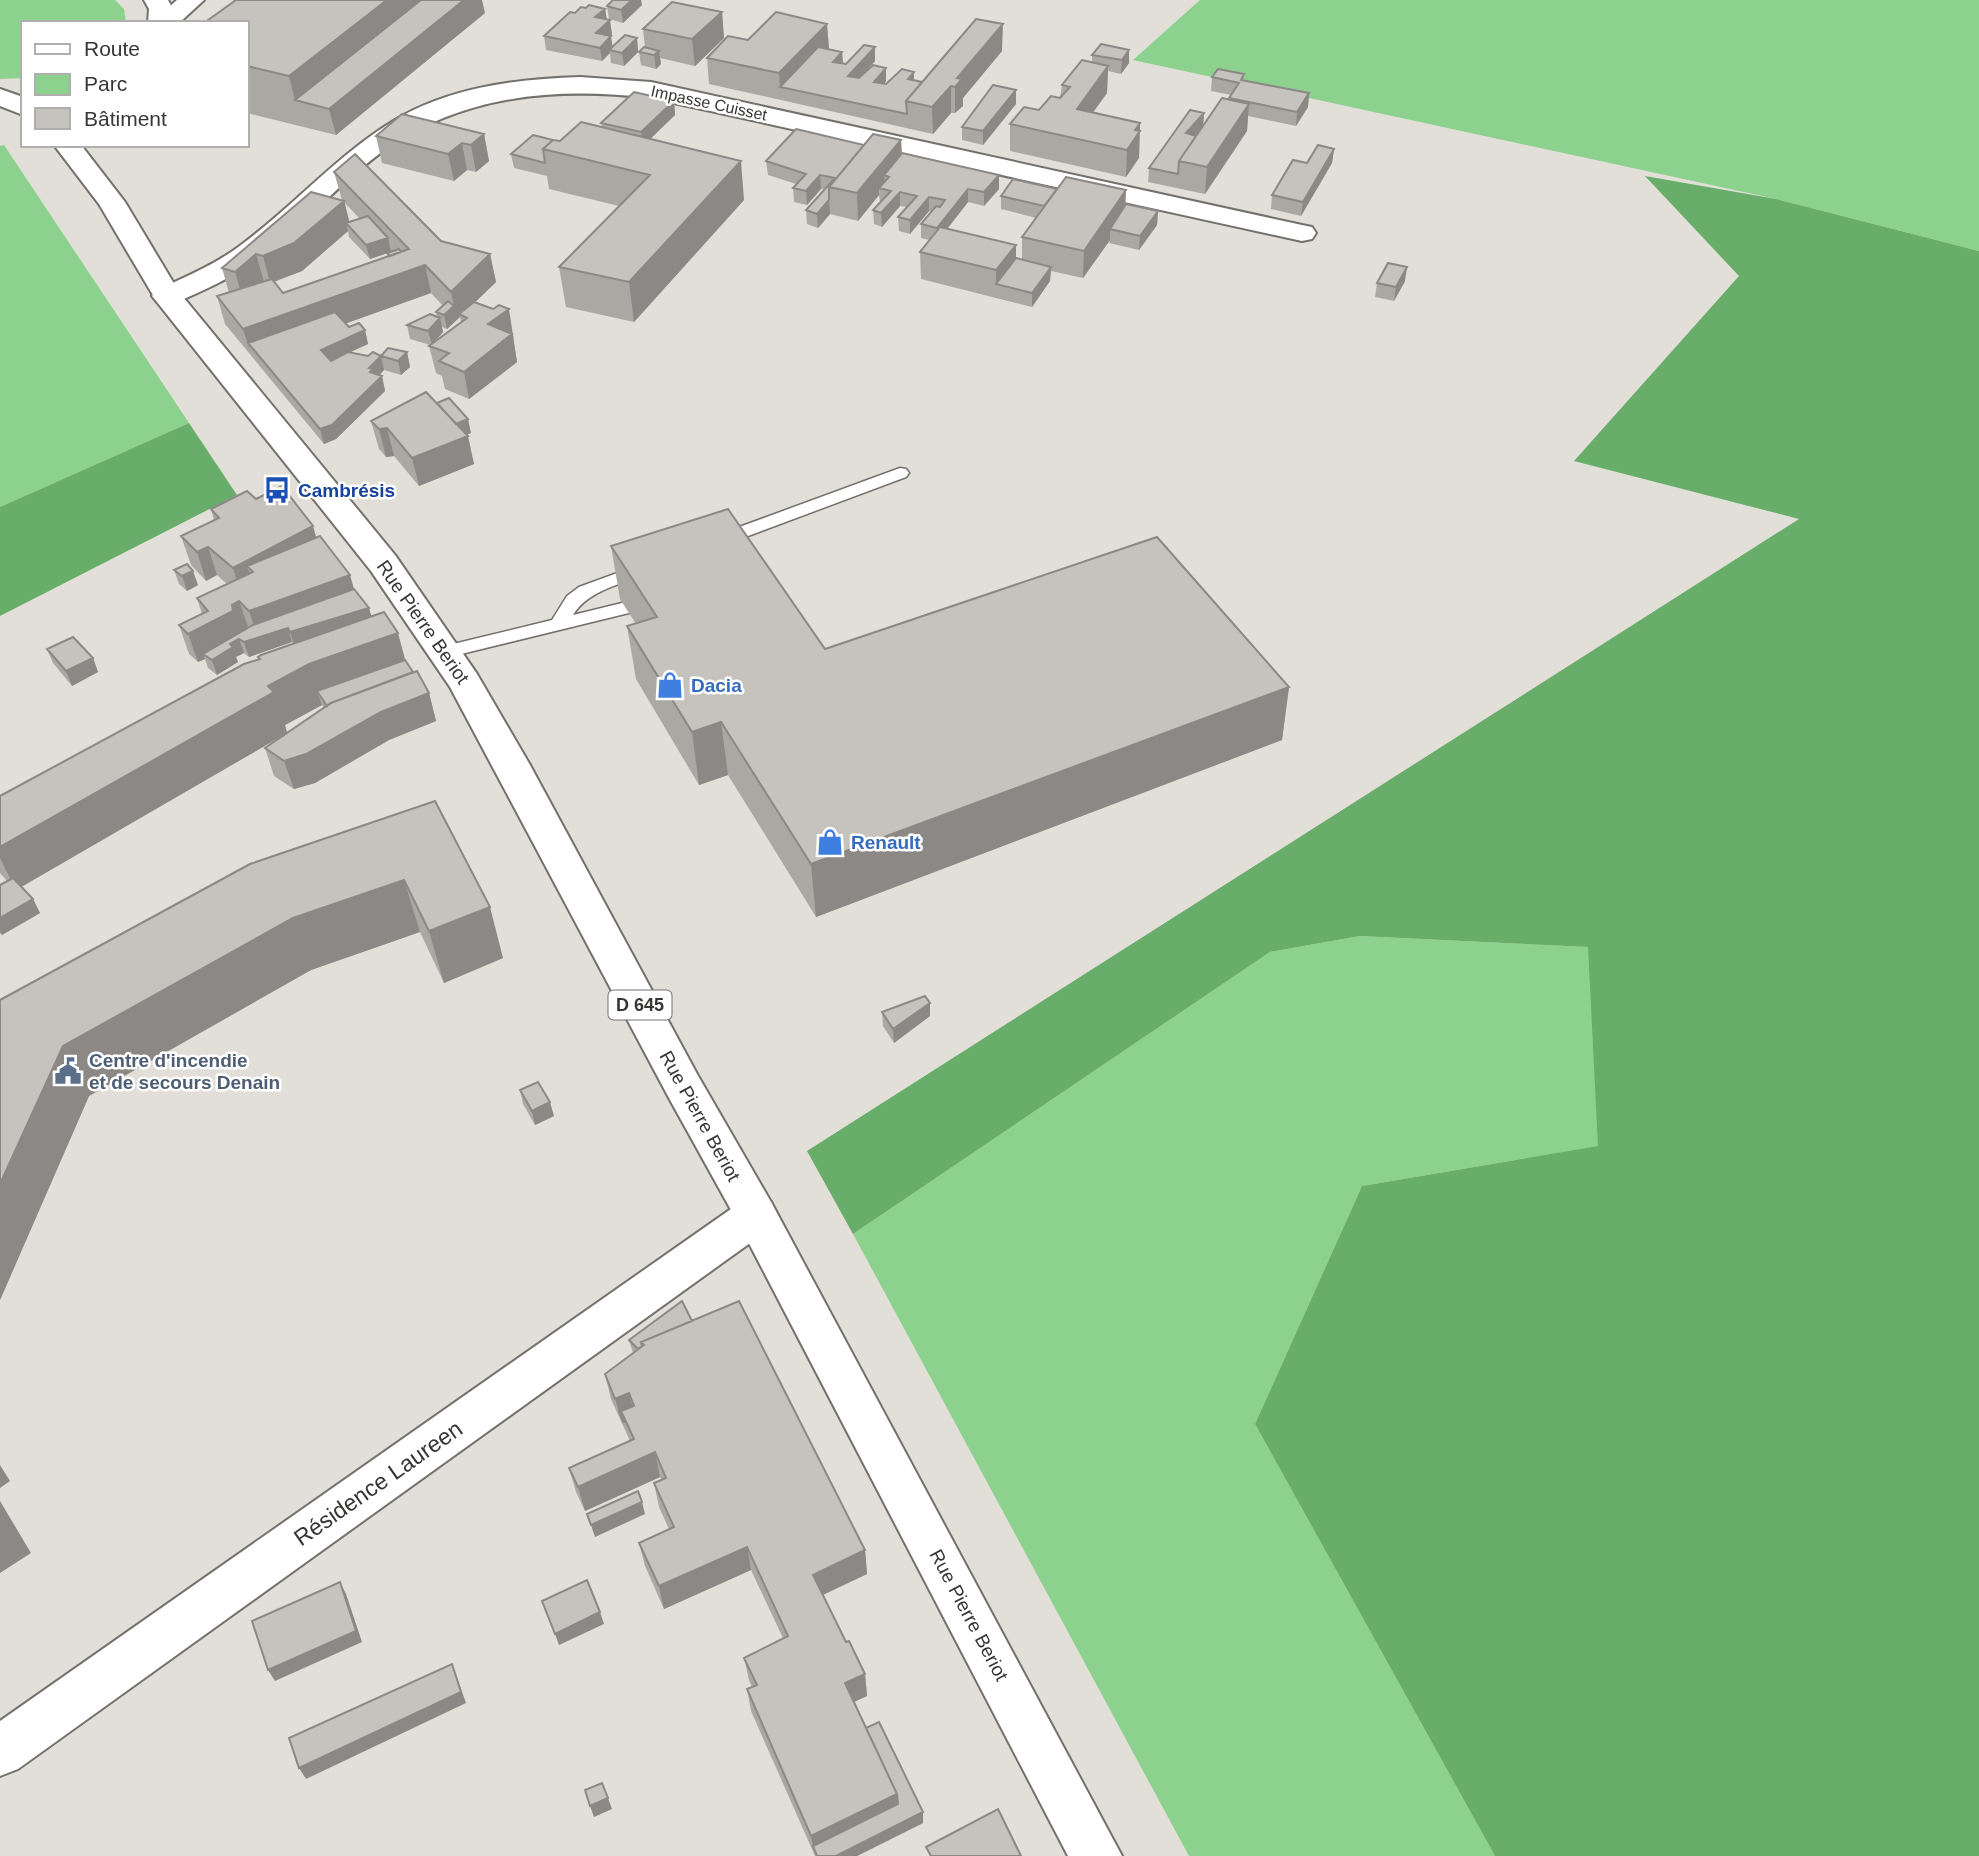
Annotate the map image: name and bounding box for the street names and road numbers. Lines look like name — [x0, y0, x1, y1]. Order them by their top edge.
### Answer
street label: Impasse Cuisset — [649, 82, 769, 124]
street label: Rue Pierre Beriot — [373, 556, 474, 688]
road number: D 645 — [608, 990, 672, 1020]
street label: Rue Pierre Beriot — [655, 1047, 745, 1185]
street label: Résidence Laureen — [289, 1415, 467, 1551]
street label: Rue Pierre Beriot — [926, 1546, 1013, 1685]

